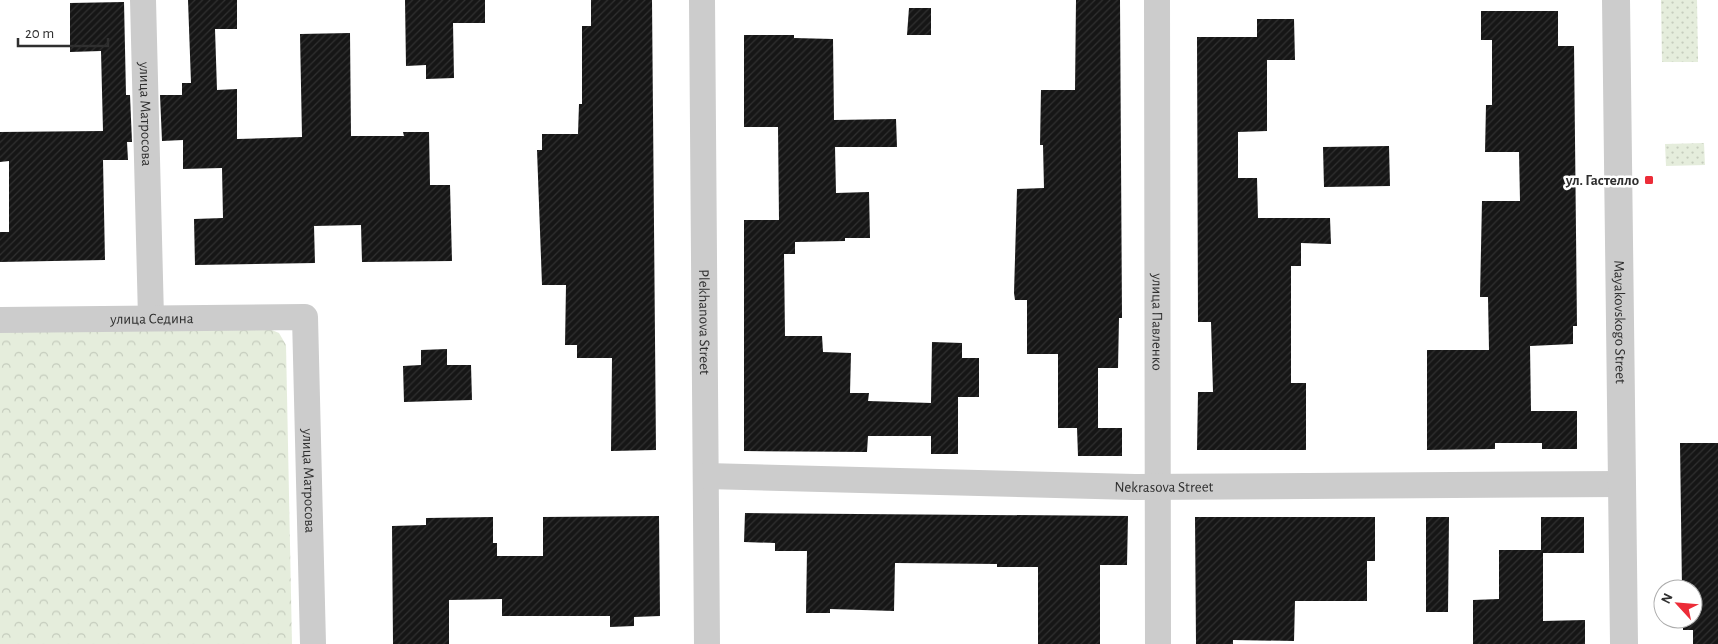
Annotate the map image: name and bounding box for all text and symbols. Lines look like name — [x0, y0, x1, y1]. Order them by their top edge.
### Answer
scale bar — [18, 15, 108, 47]
text: 20 m — [25, 26, 54, 41]
street label: улица Матросова — [137, 61, 154, 166]
place label: ул. Гастелло — [1565, 173, 1639, 188]
marker: ул. Гастелло — [1643, 174, 1655, 186]
street label: Mayakovskogo Street — [1611, 260, 1628, 384]
street label: Plekhanova Street — [696, 269, 712, 375]
street label: улица Павленко — [1149, 272, 1165, 371]
street label: улица Седина — [109, 311, 194, 327]
street label: улица Матросова — [300, 428, 317, 533]
street label: Nekrasova Street — [1114, 479, 1214, 495]
north arrow — [1653, 579, 1703, 629]
text: N — [1659, 591, 1676, 606]

